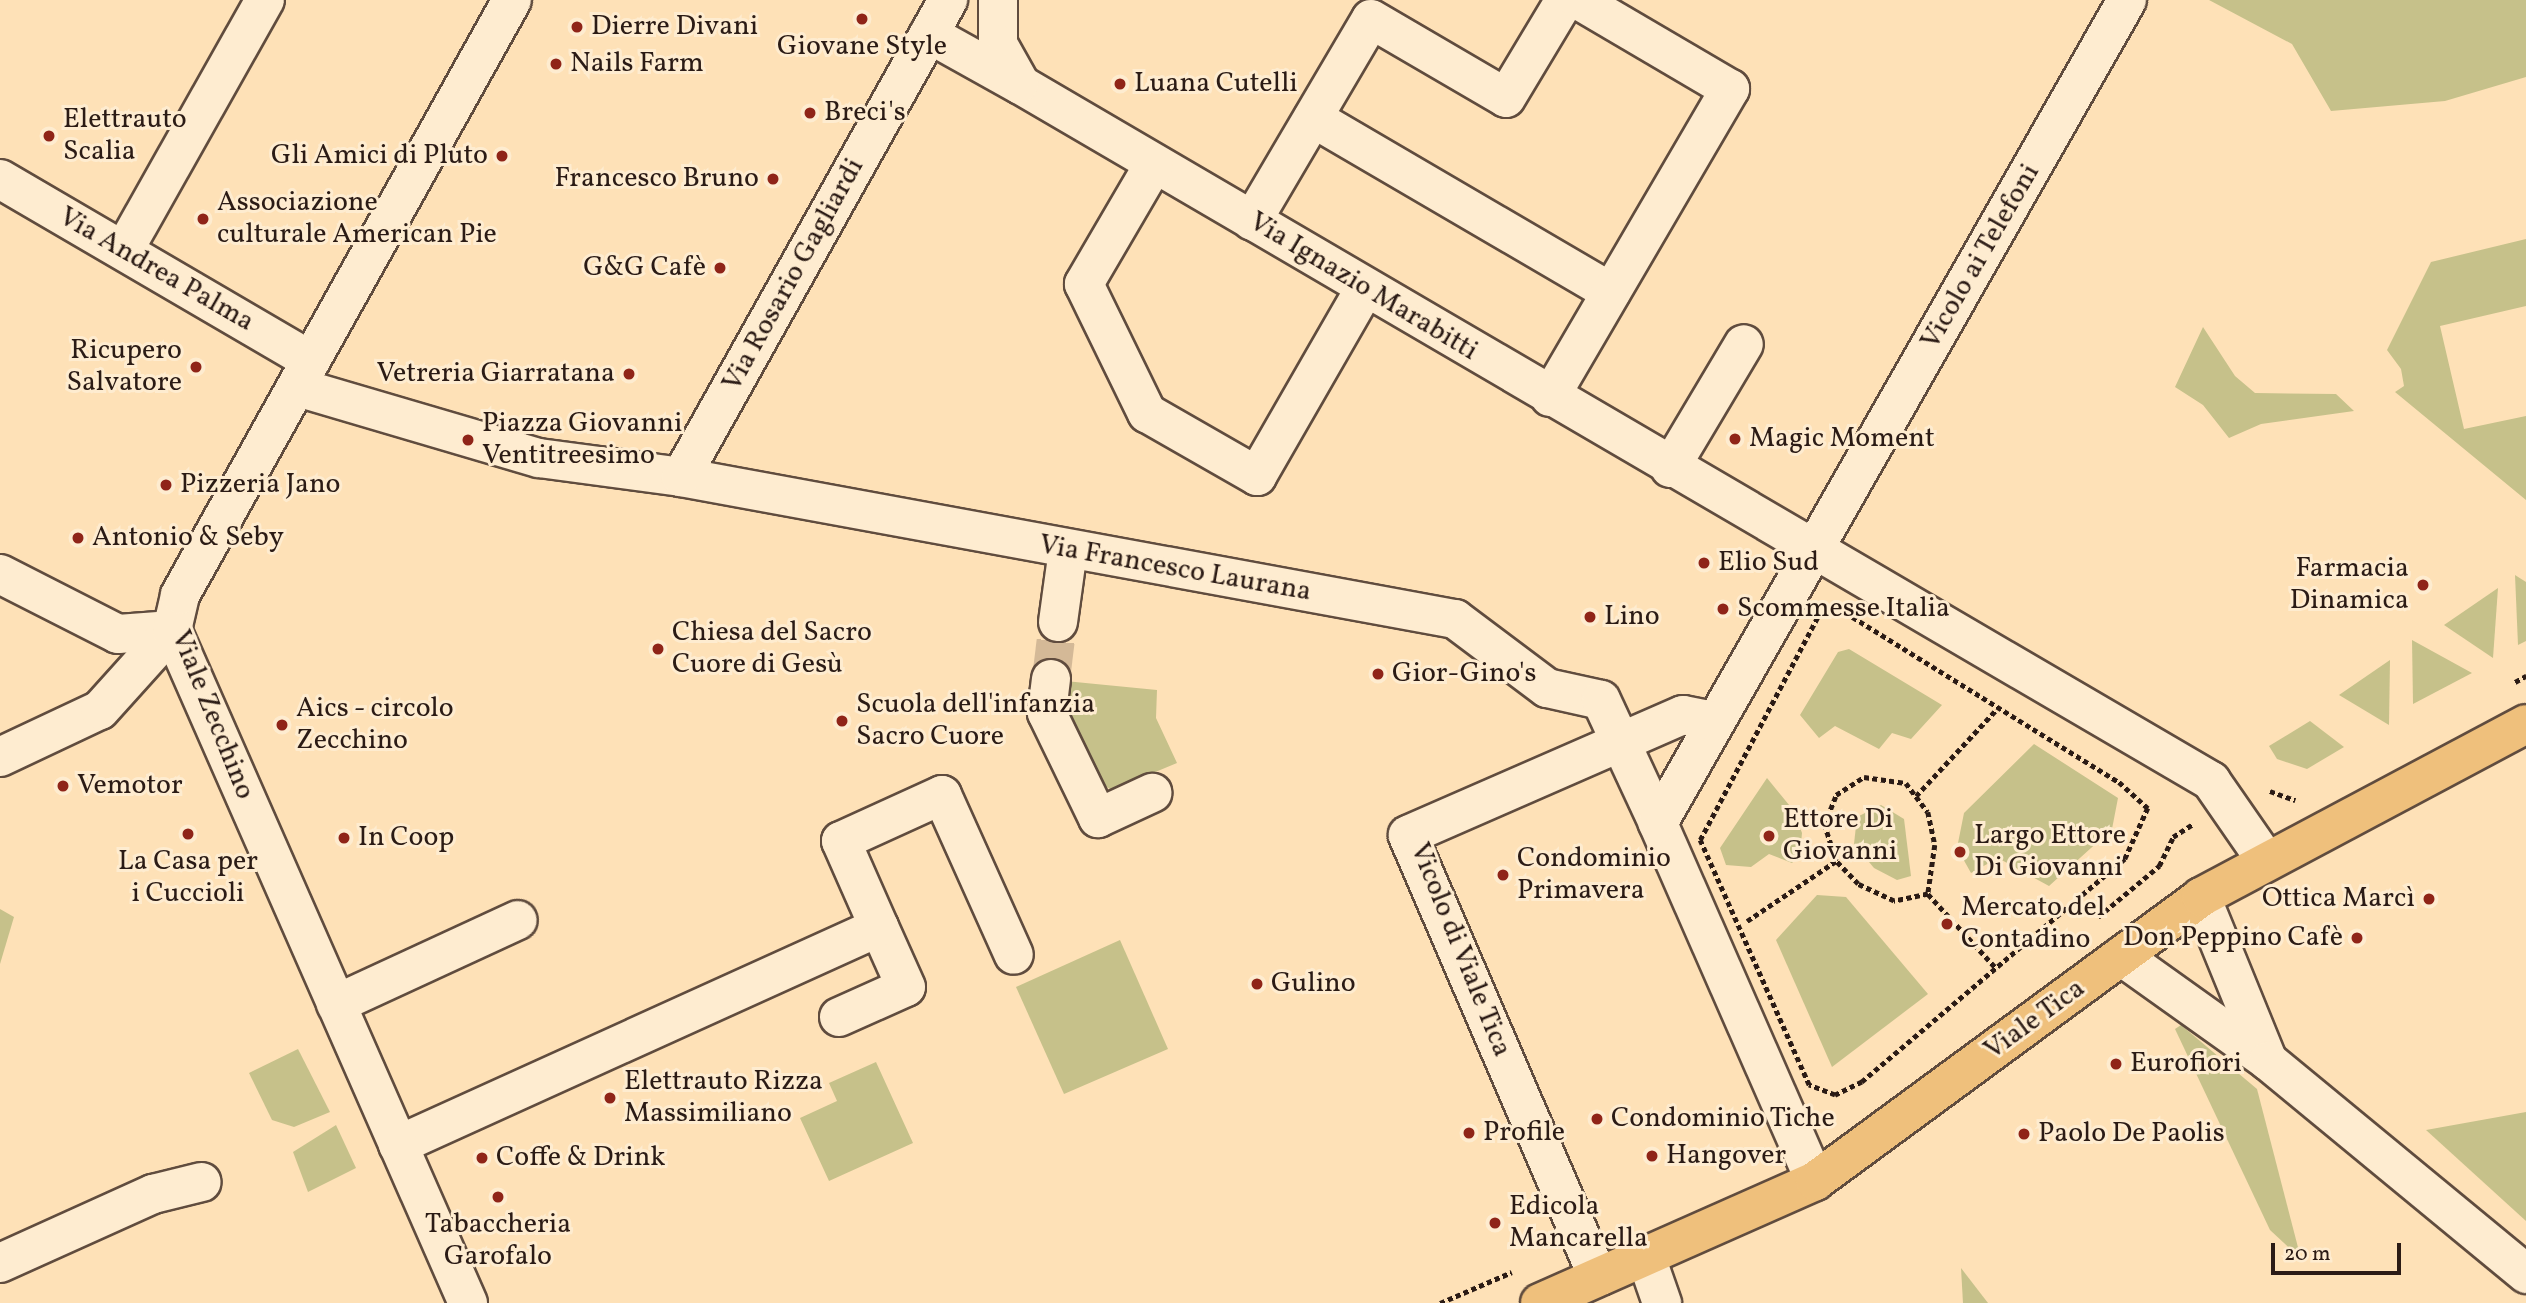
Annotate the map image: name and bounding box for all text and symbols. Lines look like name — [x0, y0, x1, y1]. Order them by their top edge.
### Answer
place label: Dierre Divani — [591, 10, 758, 44]
marker: Giovane Style — [854, 11, 870, 27]
marker: Dierre Divani — [569, 19, 585, 35]
place label: Giovane Style — [777, 30, 947, 64]
place label: Nails Farm — [570, 47, 704, 81]
marker: Nails Farm — [548, 56, 564, 72]
place label: Luana Cutelli — [1134, 67, 1298, 101]
marker: Luana Cutelli — [1112, 76, 1128, 92]
place label: Breci's — [824, 96, 906, 130]
place label: Elettrauto Scalia — [63, 103, 187, 169]
marker: Breci's — [802, 105, 818, 121]
marker: Elettrauto Scalia — [41, 128, 57, 144]
place label: Gli Amici di Pluto — [271, 139, 488, 173]
marker: Gli Amici di Pluto — [494, 148, 510, 164]
street label: Via Rosario Gagliardi — [716, 153, 872, 397]
street label: Vicolo ai Telefoni — [1914, 158, 2048, 356]
place label: Francesco Bruno — [554, 162, 759, 196]
marker: Francesco Bruno — [765, 171, 781, 187]
place label: Associazione culturale American Pie — [217, 186, 497, 252]
street label: Via Andrea Palma — [52, 200, 260, 340]
street label: Via Ignazio Marabitti — [1243, 205, 1483, 369]
marker: Associazione culturale American Pie — [195, 211, 211, 227]
place label: G&G Cafè — [583, 251, 706, 285]
marker: G&G Cafè — [712, 260, 728, 276]
place label: Ricupero Salvatore — [66, 334, 182, 400]
place label: Vetreria Giarratana — [376, 357, 615, 391]
marker: Ricupero Salvatore — [188, 359, 204, 375]
marker: Vetreria Giarratana — [621, 366, 637, 382]
place label: Piazza Giovanni Ventitreesimo — [482, 407, 682, 473]
place label: Magic Moment — [1749, 422, 1935, 456]
marker: Magic Moment — [1727, 431, 1743, 447]
marker: Piazza Giovanni Ventitreesimo — [460, 432, 476, 448]
place label: Pizzeria Jano — [180, 468, 340, 502]
marker: Pizzeria Jano — [158, 477, 174, 493]
place label: Antonio & Seby — [92, 521, 284, 555]
street label: Via Francesco Laurana — [1036, 529, 1314, 609]
marker: Antonio & Seby — [70, 530, 86, 546]
place label: Elio Sud — [1718, 546, 1819, 580]
place label: Farmacia Dinamica — [2290, 552, 2409, 618]
marker: Elio Sud — [1696, 555, 1712, 571]
marker: Farmacia Dinamica — [2415, 577, 2431, 593]
place label: Scommesse Italia — [1737, 592, 1950, 626]
place label: Lino — [1604, 600, 1660, 634]
marker: Scommesse Italia — [1715, 601, 1731, 617]
marker: Lino — [1582, 609, 1598, 625]
place label: Chiesa del Sacro Cuore di Gesù — [672, 616, 872, 682]
street label: Viale Zecchino — [163, 626, 261, 804]
marker: Chiesa del Sacro Cuore di Gesù — [650, 641, 666, 657]
place label: Gior-Gino's — [1392, 657, 1536, 691]
marker: Gior-Gino's — [1370, 666, 1386, 682]
place label: Scuola dell'infanzia Sacro Cuore — [856, 688, 1095, 754]
place label: Aics - circolo Zecchino — [296, 692, 455, 758]
marker: Scuola dell'infanzia Sacro Cuore — [834, 713, 850, 729]
marker: Aics - circolo Zecchino — [274, 717, 290, 733]
place label: Vemotor — [77, 769, 183, 803]
marker: Vemotor — [55, 778, 71, 794]
place label: Ettore Di Giovanni — [1783, 803, 1897, 869]
place label: Largo Ettore Di Giovanni — [1974, 819, 2126, 885]
place label: In Coop — [358, 821, 454, 855]
marker: La Casa per i Cuccioli — [180, 826, 196, 842]
marker: Ettore Di Giovanni — [1761, 828, 1777, 844]
marker: In Coop — [336, 830, 352, 846]
street label: Vicolo di Viale Tica — [1401, 837, 1519, 1063]
place label: Condominio Primavera — [1517, 842, 1671, 908]
marker: Largo Ettore Di Giovanni — [1952, 844, 1968, 860]
place label: La Casa per i Cuccioli — [118, 845, 258, 911]
marker: Condominio Primavera — [1495, 867, 1511, 883]
place label: Ottica Marcì — [2262, 882, 2415, 916]
place label: Mercato del Contadino — [1961, 891, 2105, 957]
marker: Ottica Marcì — [2421, 891, 2437, 907]
marker: Mercato del Contadino — [1939, 916, 1955, 932]
place label: Don Peppino Cafè — [2123, 921, 2343, 955]
marker: Don Peppino Cafè — [2349, 930, 2365, 946]
place label: Gulino — [1271, 967, 1356, 1001]
street label: Viale Tica — [1978, 972, 2092, 1068]
marker: Gulino — [1249, 976, 1265, 992]
place label: Eurofiori — [2130, 1047, 2242, 1081]
marker: Eurofiori — [2108, 1056, 2124, 1072]
place label: Elettrauto Rizza Massimiliano — [624, 1065, 823, 1131]
marker: Elettrauto Rizza Massimiliano — [602, 1090, 618, 1106]
place label: Condominio Tiche — [1611, 1102, 1836, 1136]
marker: Condominio Tiche — [1589, 1111, 1605, 1127]
place label: Profile — [1483, 1116, 1565, 1150]
place label: Paolo De Paolis — [2038, 1117, 2225, 1151]
marker: Profile — [1461, 1125, 1477, 1141]
marker: Paolo De Paolis — [2016, 1126, 2032, 1142]
place label: Hangover — [1666, 1139, 1786, 1173]
place label: Coffe & Drink — [496, 1141, 666, 1175]
marker: Hangover — [1644, 1148, 1660, 1164]
marker: Coffe & Drink — [474, 1150, 490, 1166]
marker: Tabaccheria Garofalo — [490, 1189, 506, 1205]
place label: Edicola Mancarella — [1509, 1190, 1648, 1256]
place label: Tabaccheria Garofalo — [425, 1208, 571, 1274]
marker: Edicola Mancarella — [1487, 1215, 1503, 1231]
scale bar — [2274, 1230, 2404, 1274]
text: 20 m — [2284, 1240, 2330, 1269]

